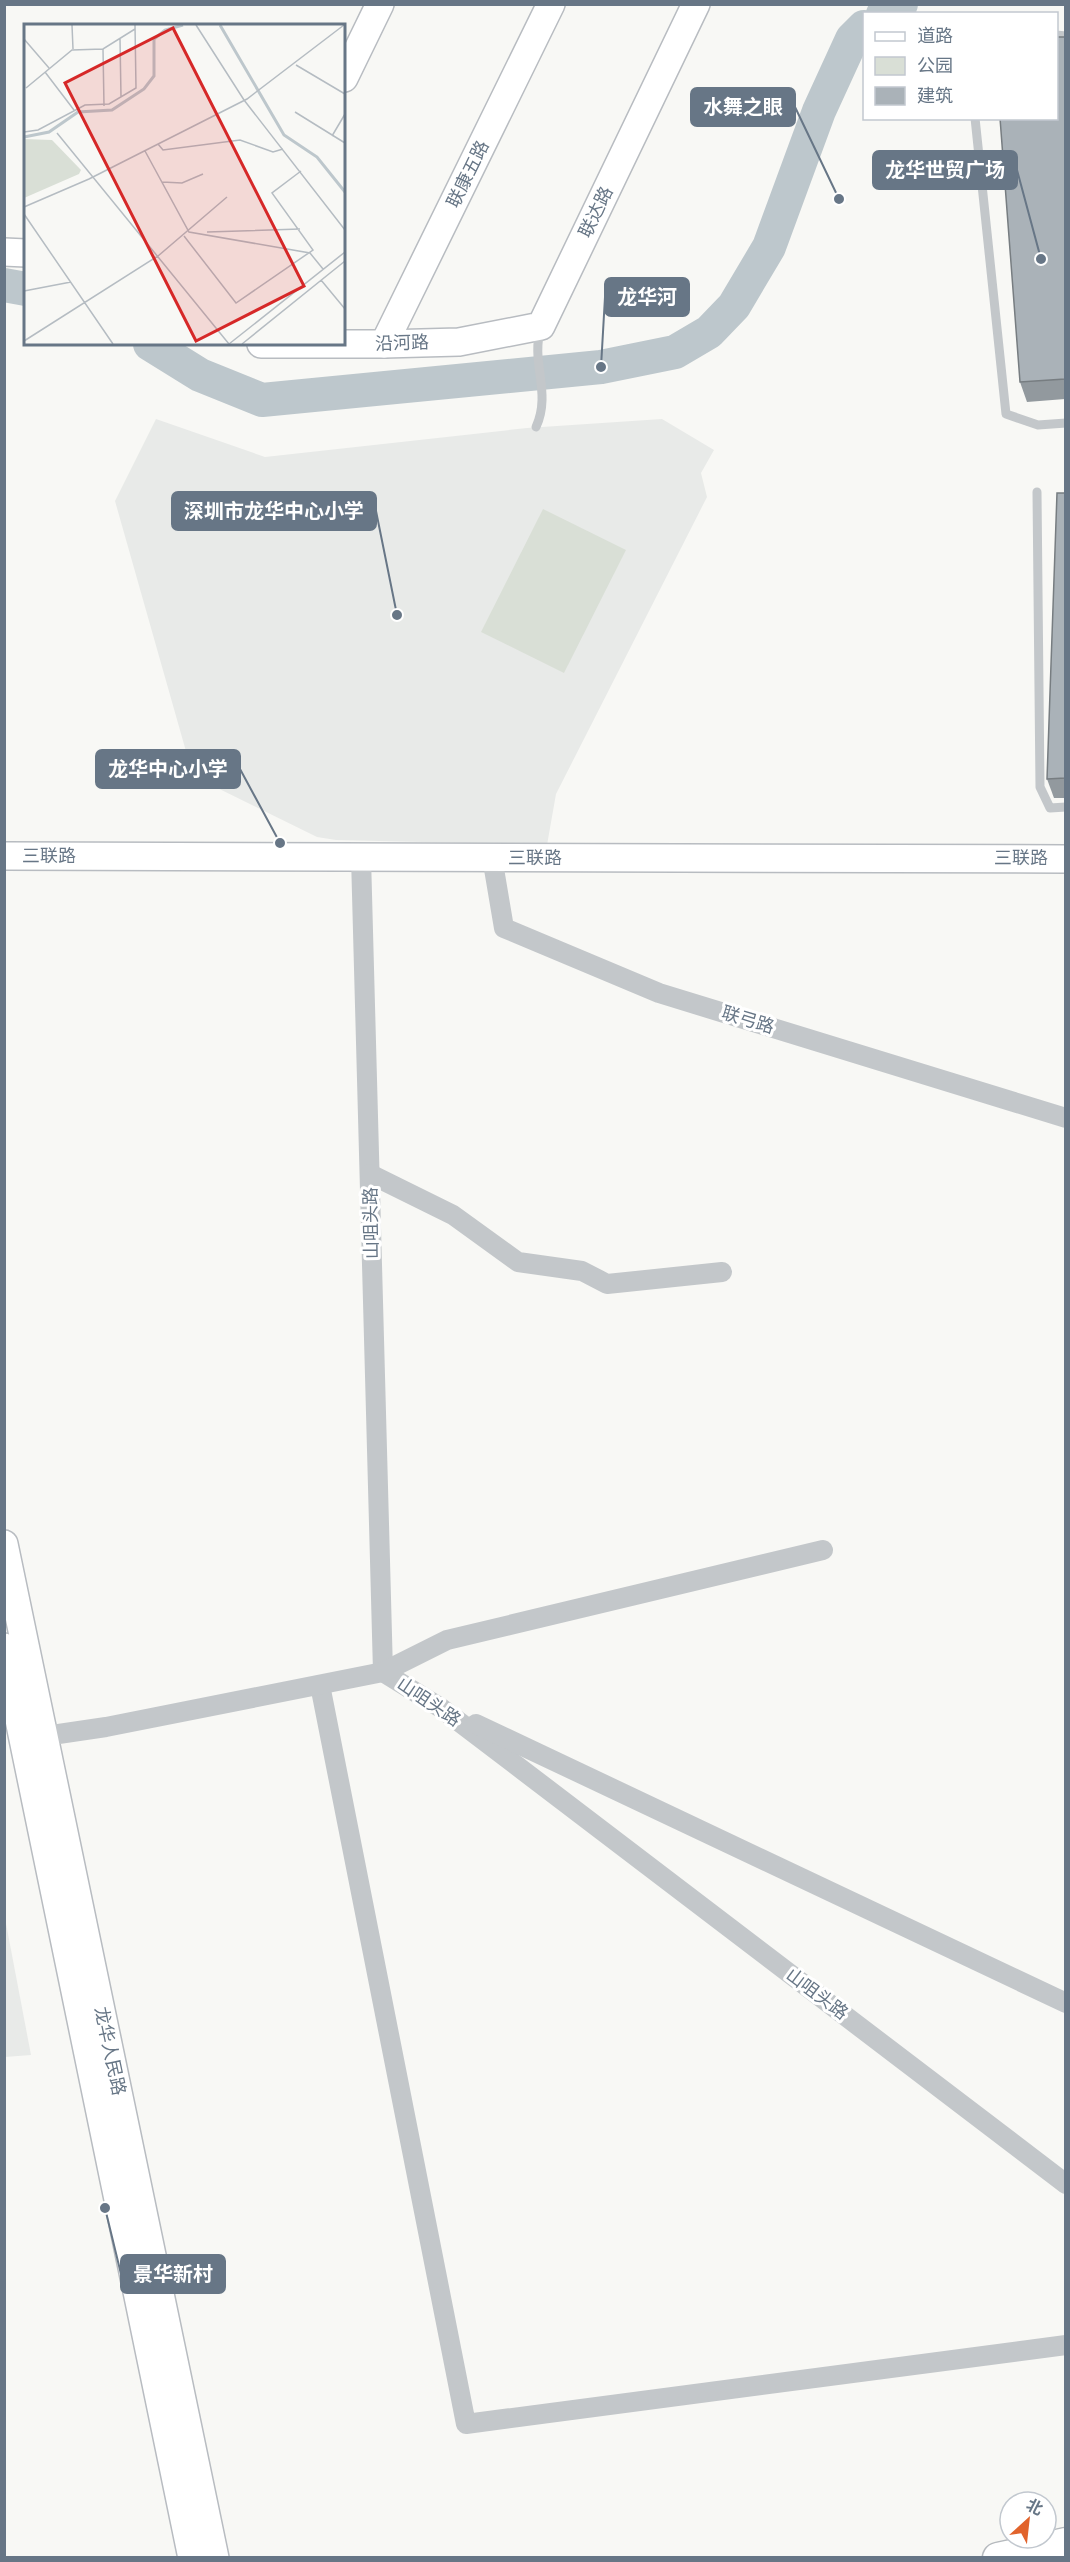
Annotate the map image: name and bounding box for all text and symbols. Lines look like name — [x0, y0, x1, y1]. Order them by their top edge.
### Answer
legend — [863, 12, 1058, 120]
text: 道路 — [917, 22, 953, 49]
inset map — [24, 24, 345, 345]
text: 公园 — [917, 52, 953, 79]
text: 建筑 — [917, 82, 953, 109]
callout: 水舞之眼 — [691, 88, 795, 126]
text: 水舞之眼 — [703, 91, 783, 122]
street label: 联康五路 — [440, 136, 495, 212]
callout: 龙华世贸广场 — [873, 151, 1017, 189]
text: 龙华世贸广场 — [885, 154, 1005, 185]
street label: 联达路 — [572, 182, 620, 242]
callout: 龙华河 — [605, 278, 689, 316]
text: 龙华河 — [617, 281, 677, 312]
street label: 沿河路 — [375, 328, 429, 357]
callout: 深圳市龙华中心小学 — [172, 492, 376, 530]
text: 深圳市龙华中心小学 — [184, 495, 364, 526]
callout: 龙华中心小学 — [96, 750, 240, 788]
text: 龙华中心小学 — [108, 753, 228, 784]
street label: 三联路 — [22, 842, 76, 869]
street label: 三联路 — [508, 844, 562, 871]
street label: 三联路 — [994, 844, 1048, 871]
street label: 联弓路 — [718, 999, 778, 1040]
street label: 山咀头路 — [356, 1187, 385, 1259]
street label: 山咀头路 — [392, 1670, 467, 1733]
street label: 山咀头路 — [780, 1961, 854, 2026]
street label: 龙华人民路 — [88, 2004, 133, 2098]
callout: 景华新村 — [121, 2255, 225, 2293]
text: 景华新村 — [133, 2258, 213, 2289]
north arrow — [998, 2490, 1058, 2550]
text: 北 — [1022, 2492, 1047, 2521]

